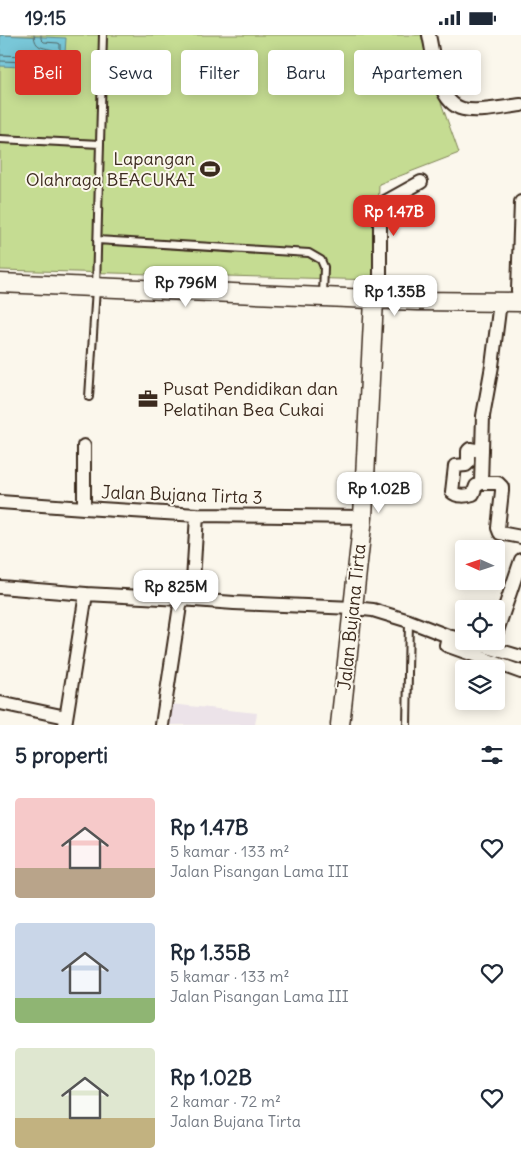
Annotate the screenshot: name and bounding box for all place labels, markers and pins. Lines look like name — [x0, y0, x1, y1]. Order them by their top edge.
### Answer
place label: Lapangan Olahraga BEACUKAI — [26, 147, 195, 191]
sports icon: Lapangan Olahraga BEACUKAI — [199, 158, 221, 180]
pin: Rp 1.47B — [342, 195, 446, 237]
pin: Rp 796M — [140, 265, 232, 308]
pin: Rp 1.35B — [343, 275, 447, 317]
place label: Pusat Pendidikan dan Pelatihan Bea Cukai — [163, 377, 338, 421]
office icon: Pusat Pendidikan dan Pelatihan Bea Cukai — [137, 388, 159, 410]
pin: Rp 1.02B — [327, 471, 431, 514]
pin: Rp 825M — [130, 569, 222, 612]

